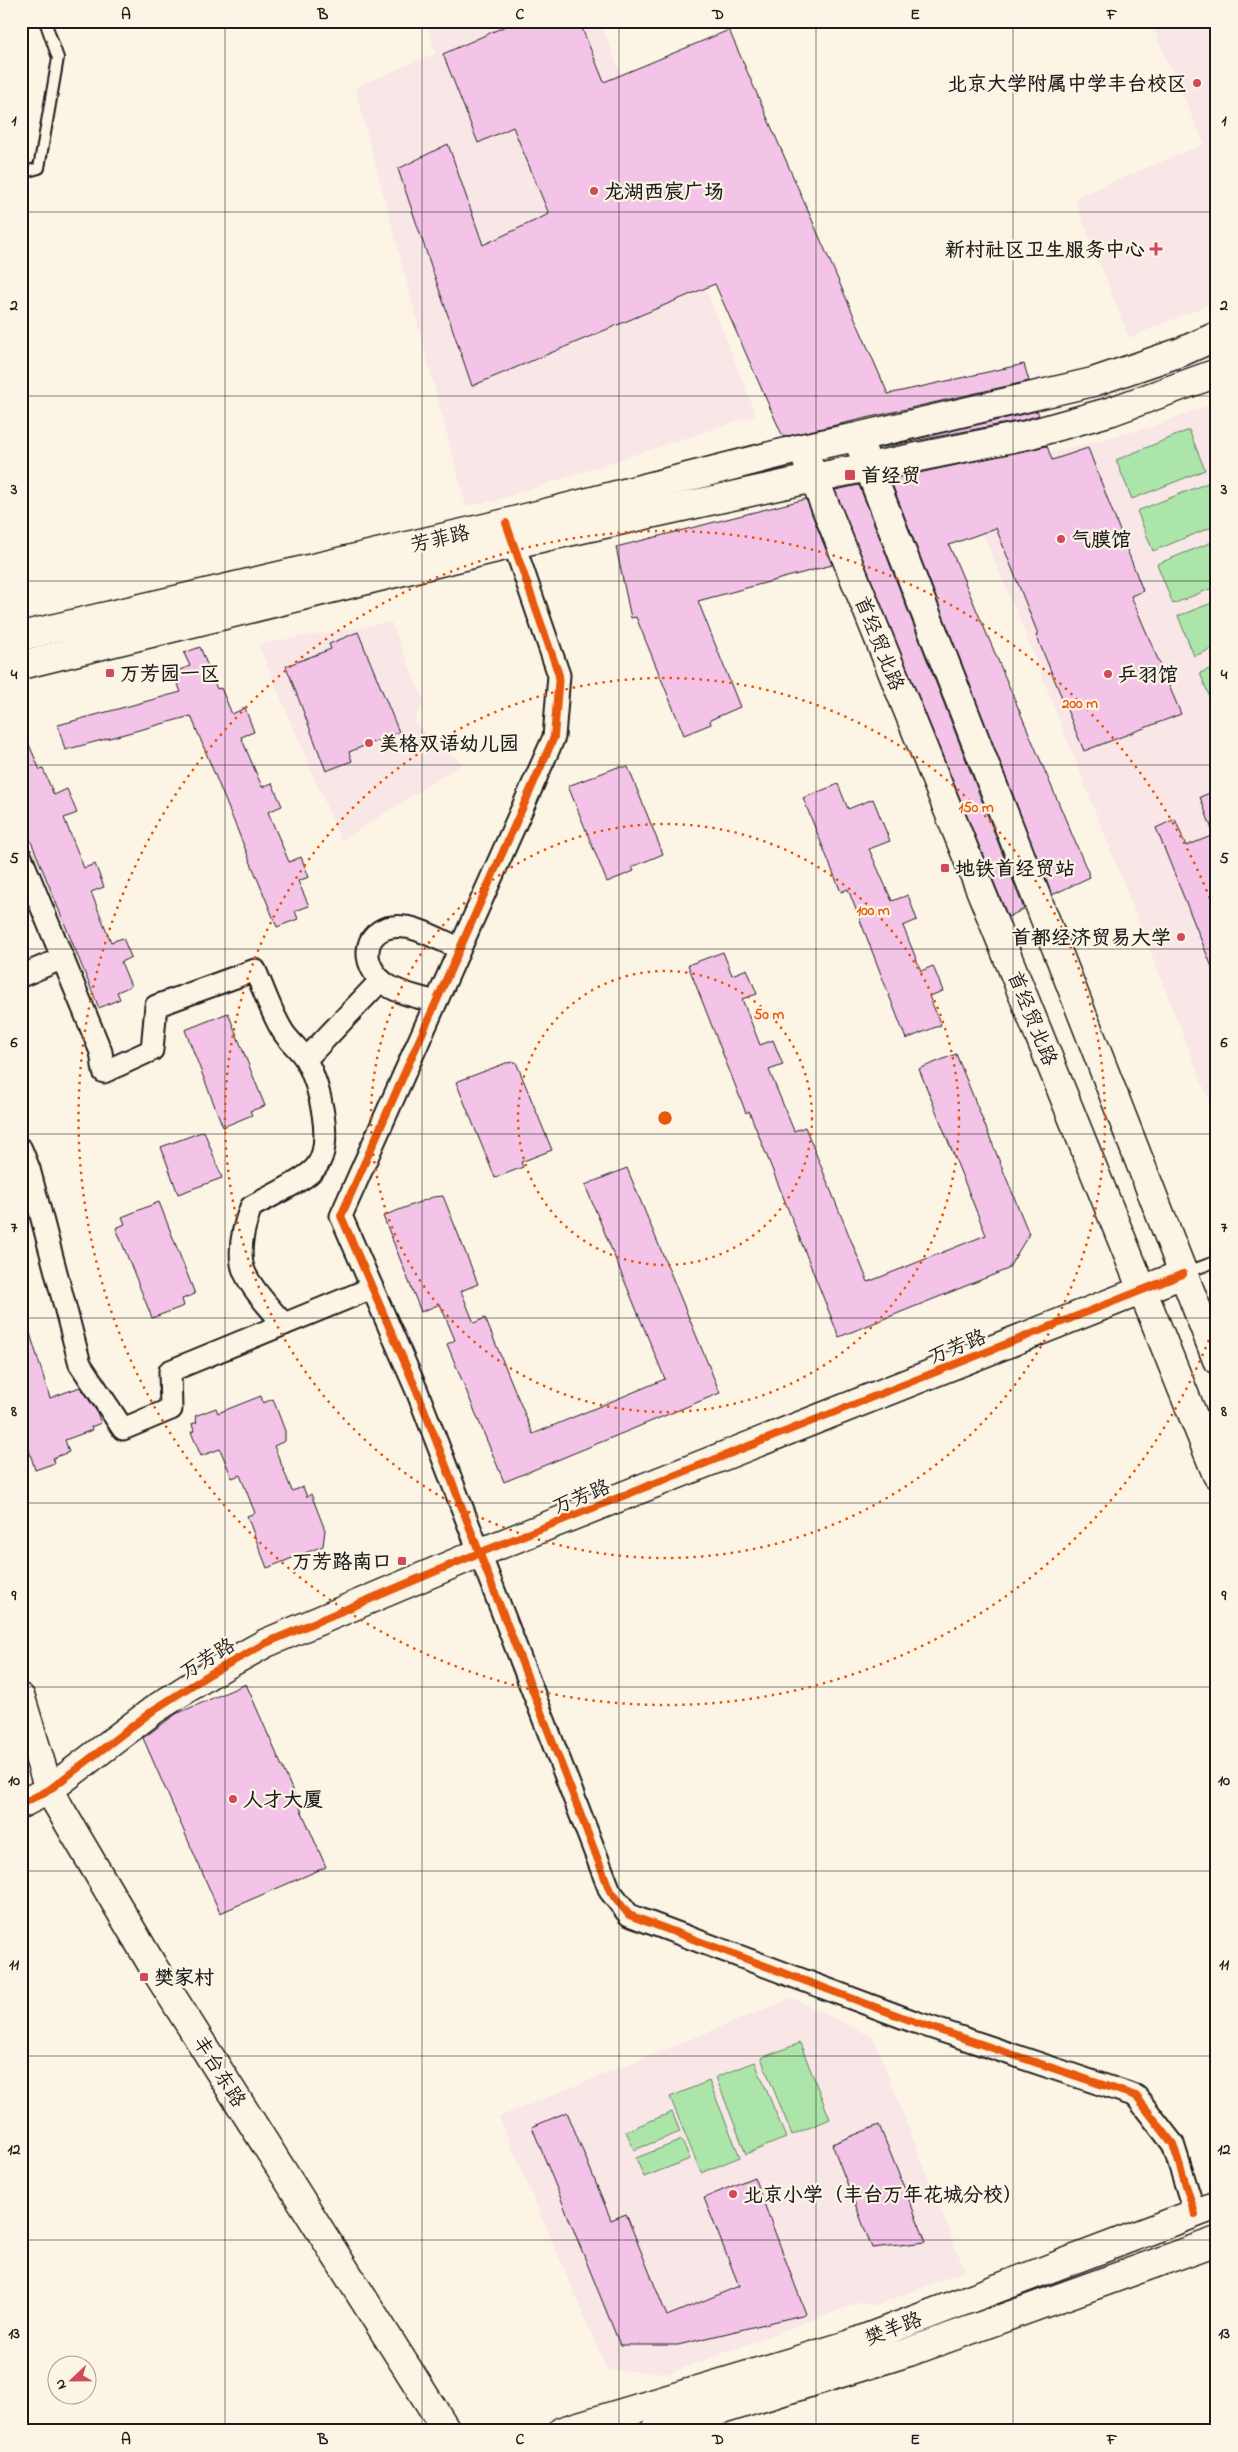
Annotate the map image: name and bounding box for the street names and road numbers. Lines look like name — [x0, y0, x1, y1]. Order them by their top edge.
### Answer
street label: 芳菲路 — [408, 519, 474, 561]
street label: 首经贸北路 — [846, 592, 910, 697]
street label: 首经贸北路 — [999, 967, 1063, 1072]
street label: 万芳路 — [925, 1323, 992, 1373]
street label: 万芳路 — [549, 1473, 616, 1523]
street label: 万芳路 — [175, 1632, 242, 1688]
street label: 丰台东路 — [184, 2031, 252, 2115]
street label: 樊羊路 — [861, 2306, 928, 2355]

